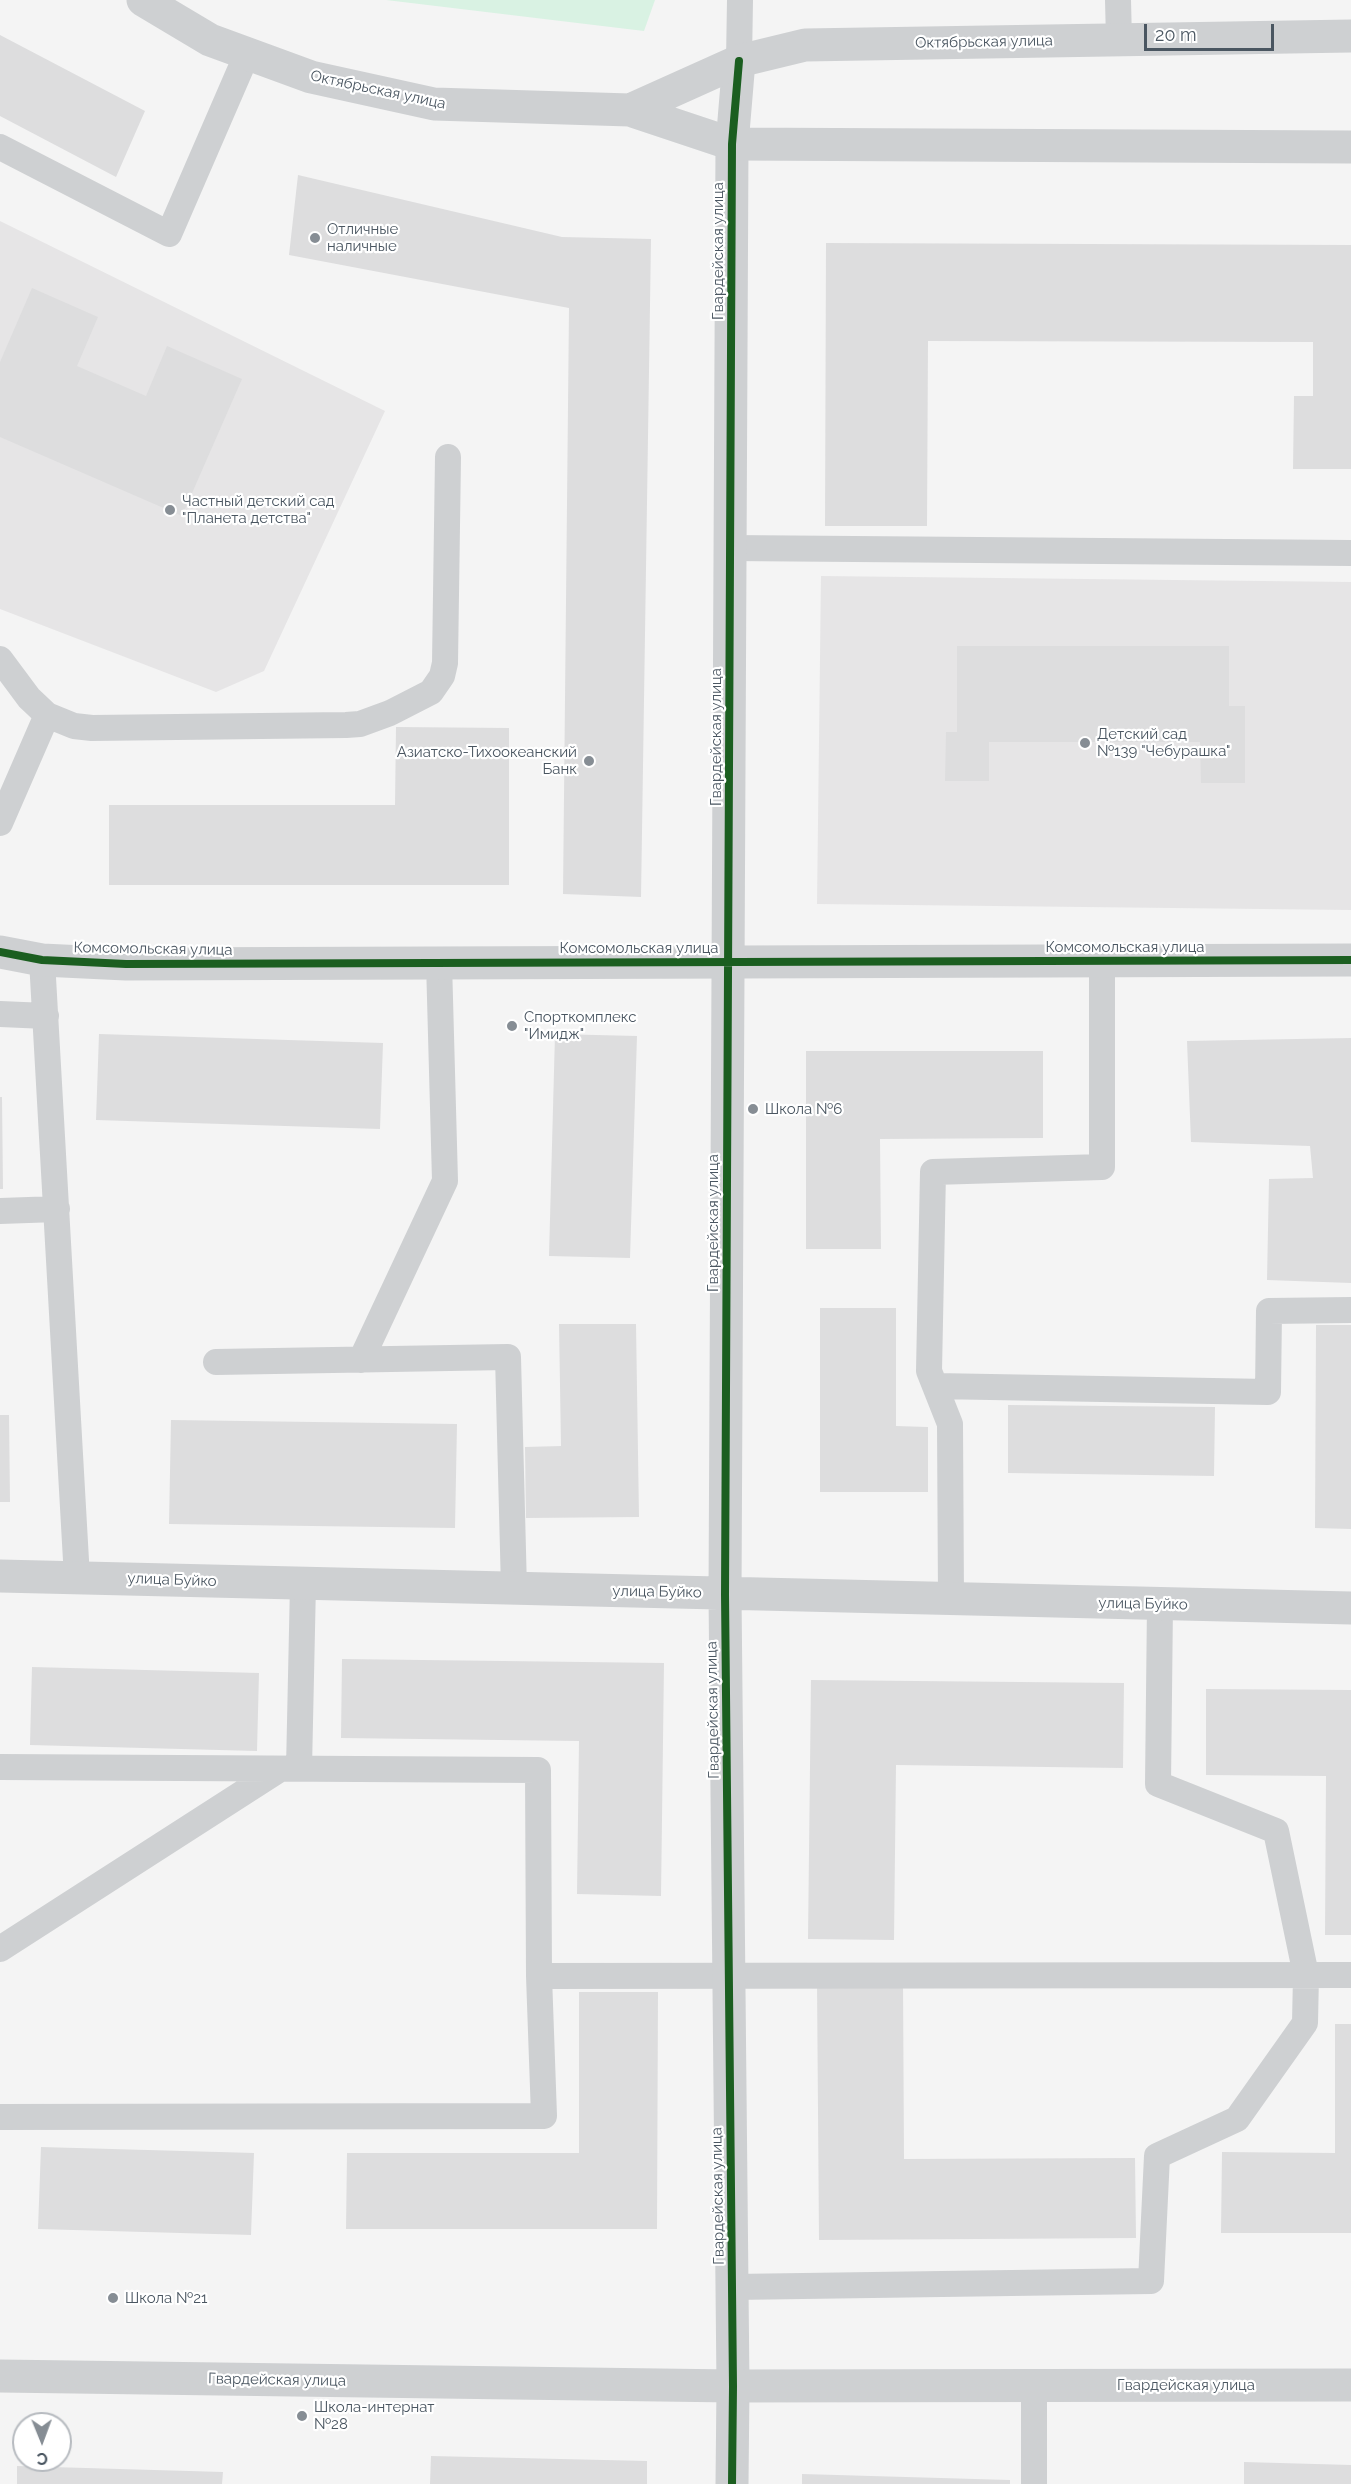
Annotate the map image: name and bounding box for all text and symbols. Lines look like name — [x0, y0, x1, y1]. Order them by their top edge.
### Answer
scale bar — [1147, 12, 1278, 50]
text: 20 m — [1155, 24, 1197, 45]
street label: Октябрьская улица — [915, 32, 1053, 52]
street label: Октябрьская улица — [309, 67, 447, 113]
street label: Гвардейская улица — [709, 182, 727, 320]
place label: Отличные наличные — [327, 220, 398, 255]
marker: Отличные наличные — [308, 231, 322, 245]
place label: Частный детский сад "Планета детства" — [182, 492, 334, 527]
marker: Частный детский сад "Планета детства" — [163, 503, 177, 517]
street label: Гвардейская улица — [707, 668, 725, 806]
place label: Детский сад №139 "Чебурашка" — [1097, 725, 1230, 760]
marker: Детский сад №139 "Чебурашка" — [1078, 736, 1092, 750]
place label: Азиатско-Тихоокеанский Банк — [397, 743, 577, 778]
marker: Азиатско-Тихоокеанский Банк — [582, 754, 596, 768]
street label: Комсомольская улица — [1045, 938, 1205, 956]
street label: Комсомольская улица — [73, 939, 233, 959]
street label: Комсомольская улица — [559, 939, 719, 957]
place label: Спорткомплекс "Имидж" — [524, 1008, 636, 1043]
marker: Спорткомплекс "Имидж" — [505, 1019, 519, 1033]
place label: Школа №6 — [765, 1100, 842, 1118]
marker: Школа №6 — [746, 1102, 760, 1116]
street label: Гвардейская улица — [704, 1154, 722, 1292]
street label: улица Буйко — [127, 1569, 217, 1591]
street label: улица Буйко — [612, 1582, 702, 1602]
street label: улица Буйко — [1098, 1594, 1188, 1614]
street label: Гвардейская улица — [703, 1641, 723, 1779]
street label: Гвардейская улица — [708, 2127, 728, 2265]
place label: Школа №21 — [125, 2289, 207, 2307]
marker: Школа №21 — [106, 2291, 120, 2305]
street label: Гвардейская улица — [208, 2370, 346, 2390]
street label: Гвардейская улица — [1117, 2376, 1255, 2394]
place label: Школа-интернат №28 — [314, 2398, 434, 2433]
marker: Школа-интернат №28 — [295, 2409, 309, 2423]
north arrow — [12, 2412, 72, 2472]
text: С — [37, 2449, 48, 2468]

